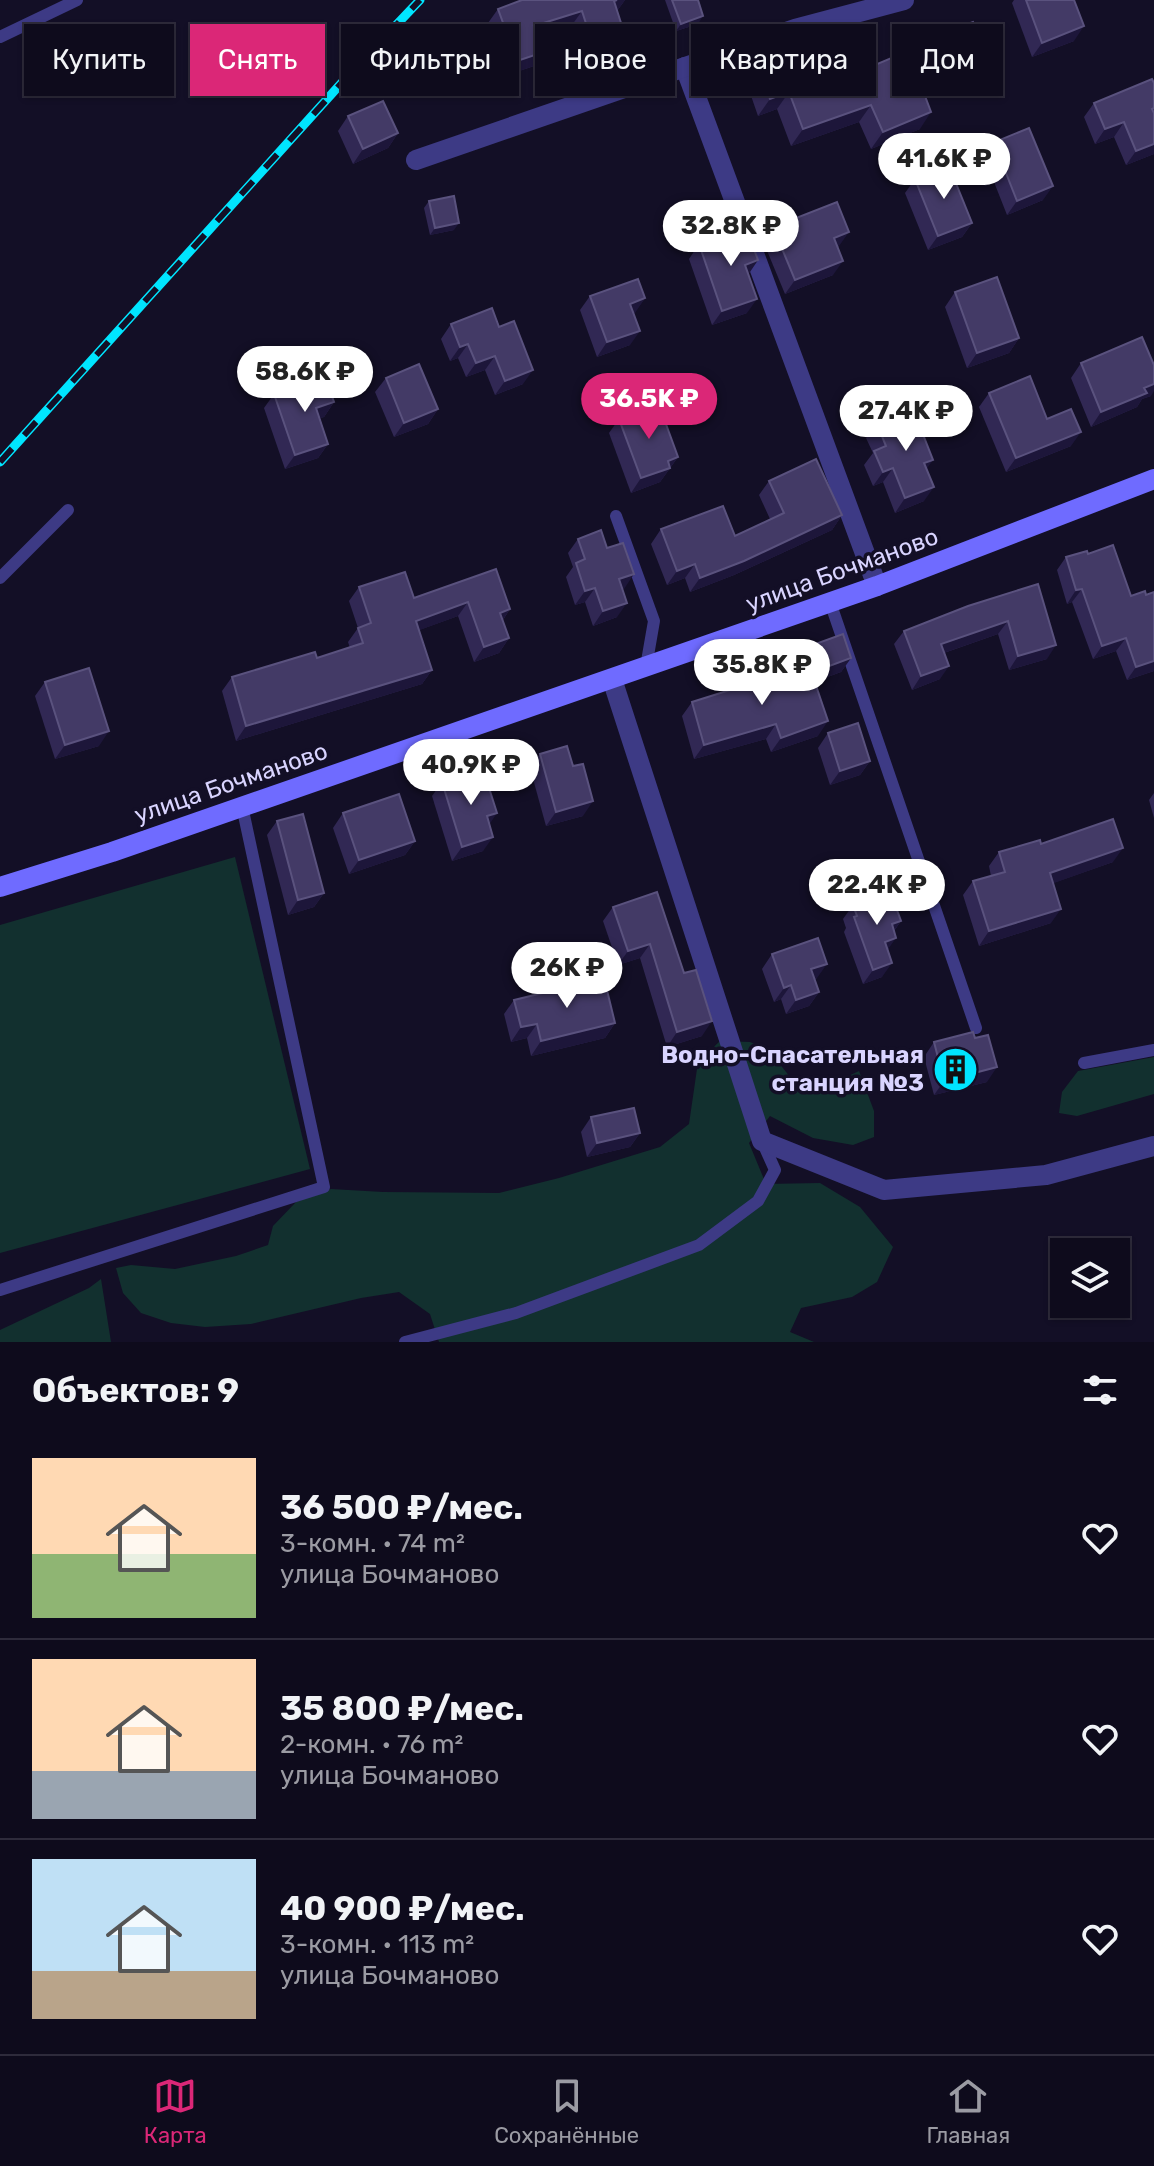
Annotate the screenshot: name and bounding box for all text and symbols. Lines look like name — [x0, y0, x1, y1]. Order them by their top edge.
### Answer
chip: Купить — [24, 24, 174, 96]
chip: Снять — [190, 24, 325, 96]
chip: Фильтры — [341, 24, 519, 96]
chip: Новое — [535, 24, 675, 96]
chip: Квартира — [691, 24, 876, 96]
chip: Дом — [892, 24, 1003, 96]
pin: 41.6K ₽ — [870, 133, 1018, 201]
text: 41.6K ₽ — [896, 143, 992, 174]
pin: 32.8K ₽ — [657, 200, 805, 268]
text: 32.8K ₽ — [681, 210, 781, 241]
pin: 58.6K ₽ — [231, 346, 379, 414]
text: 58.6K ₽ — [255, 356, 355, 387]
pin: 36.5K ₽ — [575, 373, 723, 441]
text: 36.5K ₽ — [599, 383, 699, 414]
pin: 27.4K ₽ — [832, 385, 980, 453]
text: 27.4K ₽ — [858, 395, 954, 426]
street label: улица Бочманово — [742, 522, 942, 618]
pin: 35.8K ₽ — [688, 639, 836, 707]
text: 35.8K ₽ — [712, 649, 812, 680]
street label: улица Бочманово — [131, 737, 331, 829]
pin: 40.9K ₽ — [397, 739, 545, 807]
text: 40.9K ₽ — [421, 749, 521, 780]
pin: 22.4K ₽ — [803, 859, 951, 927]
text: 22.4K ₽ — [827, 869, 927, 900]
pin: 26K ₽ — [511, 942, 623, 1010]
text: 26K ₽ — [529, 952, 605, 983]
place label: Водно-Спасательная станция №3 — [661, 1041, 924, 1097]
building icon: Водно-Спасательная станция №3 — [931, 1045, 979, 1093]
map controls — [1050, 1238, 1130, 1318]
button: layers — [1050, 1238, 1130, 1318]
icon: filters — [1078, 1368, 1122, 1412]
text: Объектов: 9 — [32, 1370, 239, 1411]
text: 36 500 ₽/мес. — [280, 1487, 523, 1528]
icon: home — [96, 1490, 192, 1586]
icon: heart — [1078, 1516, 1122, 1560]
text: 3-комн. · 74 m² — [280, 1528, 465, 1559]
text: улица Бочманово — [280, 1559, 499, 1590]
text: 35 800 ₽/мес. — [280, 1688, 524, 1729]
icon: home — [96, 1691, 192, 1787]
icon: heart — [1078, 1717, 1122, 1761]
text: 2-комн. · 76 m² — [280, 1729, 463, 1760]
text: улица Бочманово — [280, 1760, 499, 1791]
text: 40 900 ₽/мес. — [280, 1888, 525, 1929]
icon: home — [96, 1891, 192, 1987]
icon: heart — [1078, 1917, 1122, 1961]
text: 3-комн. · 113 m² — [280, 1929, 474, 1960]
text: улица Бочманово — [280, 1960, 499, 1991]
tab: Карта — [144, 2074, 207, 2149]
tab: Сохранённые — [494, 2074, 639, 2149]
tab: Главная — [927, 2074, 1010, 2149]

